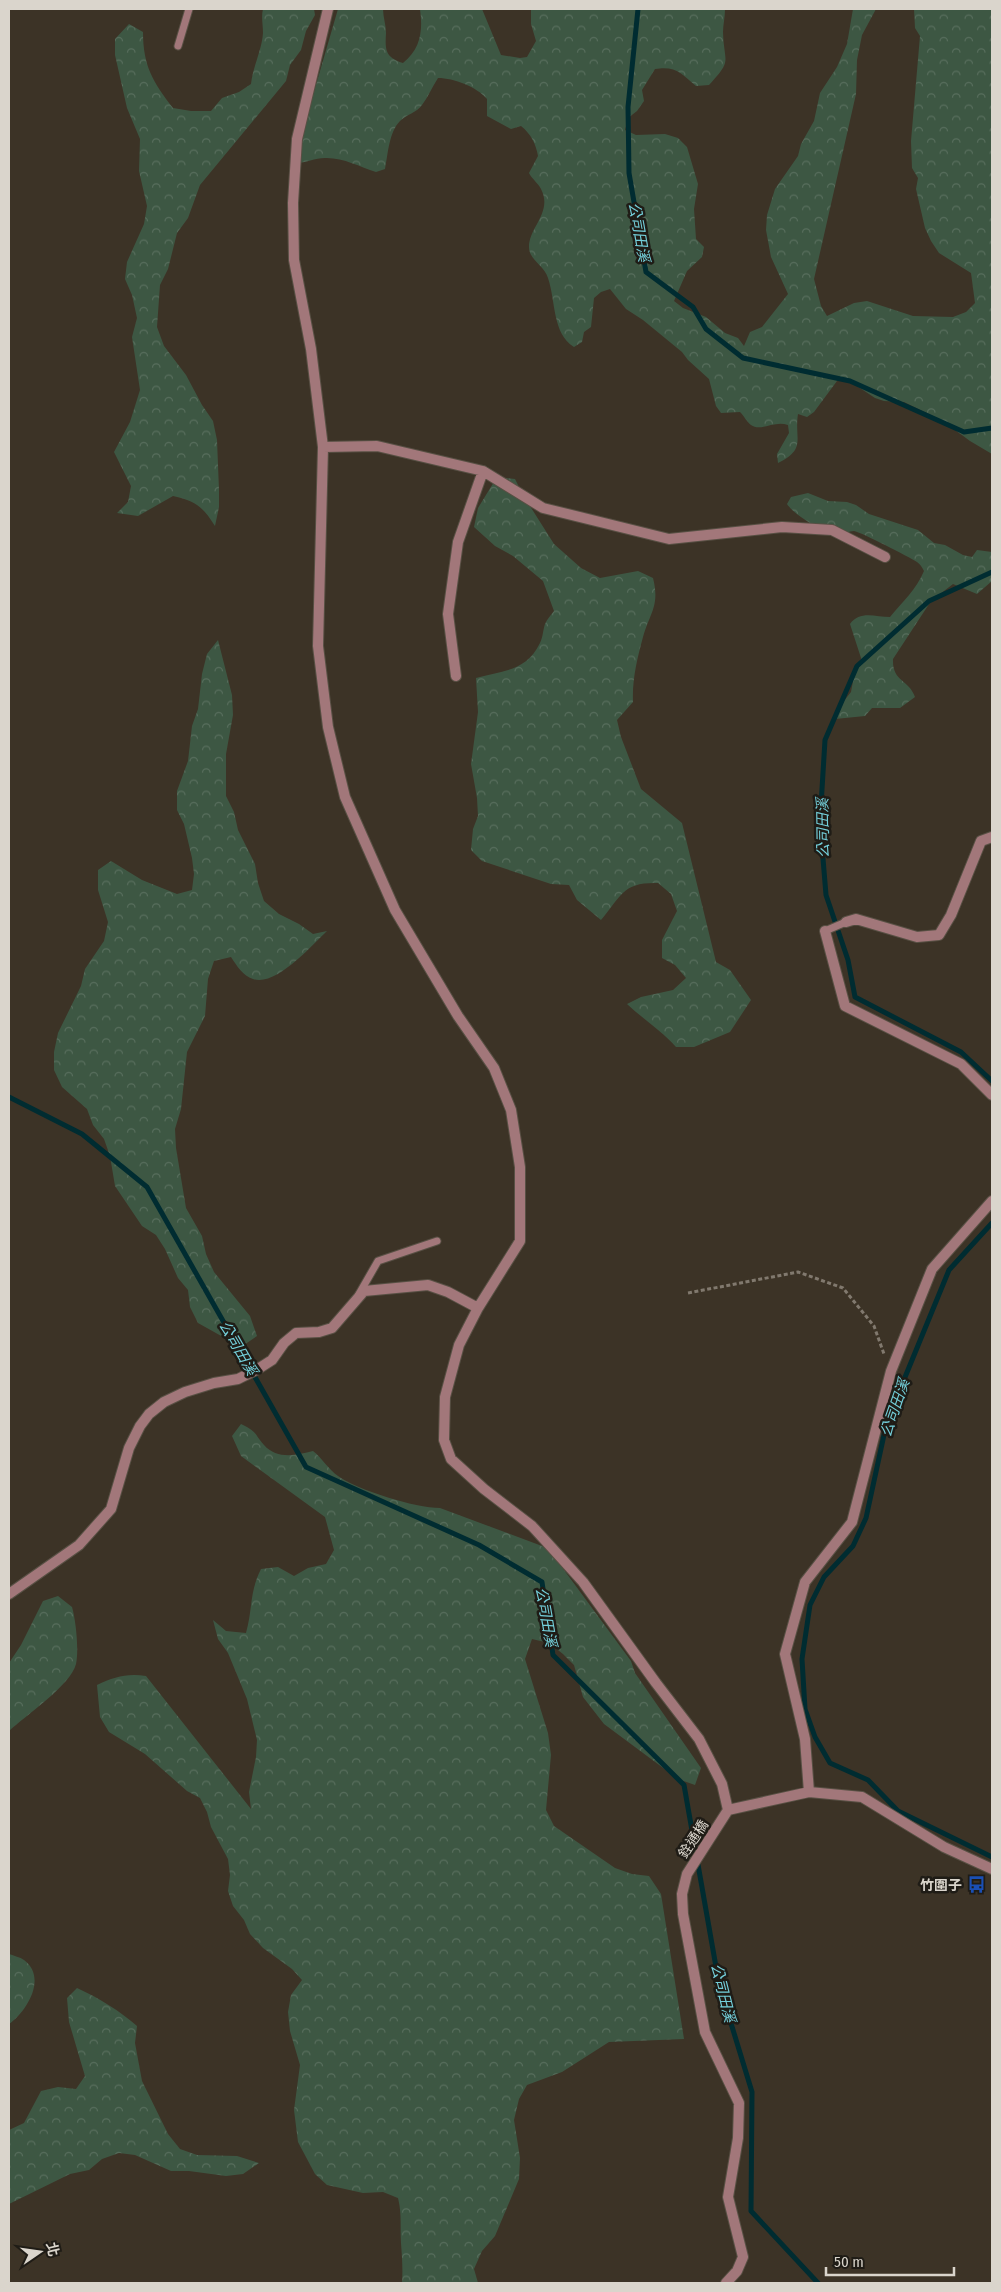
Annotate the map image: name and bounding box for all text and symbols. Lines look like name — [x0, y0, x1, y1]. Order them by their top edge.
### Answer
water label: 公司田溪 — [625, 201, 653, 265]
water label: 公司田溪 — [813, 796, 833, 858]
water label: 公司田溪 — [215, 1318, 262, 1380]
water label: 公司田溪 — [877, 1375, 914, 1439]
water label: 公司田溪 — [532, 1586, 560, 1650]
street label: 銓通橋 — [675, 1817, 712, 1862]
bus stop icon: 竹圍子 — [966, 1875, 986, 1895]
place label: 竹圍子 — [920, 1877, 962, 1894]
water label: 公司田溪 — [707, 1962, 739, 2026]
north arrow — [15, 2227, 65, 2277]
text: 北 — [42, 2240, 62, 2258]
scale bar — [826, 2244, 954, 2276]
text: 50 m — [834, 2253, 864, 2271]

